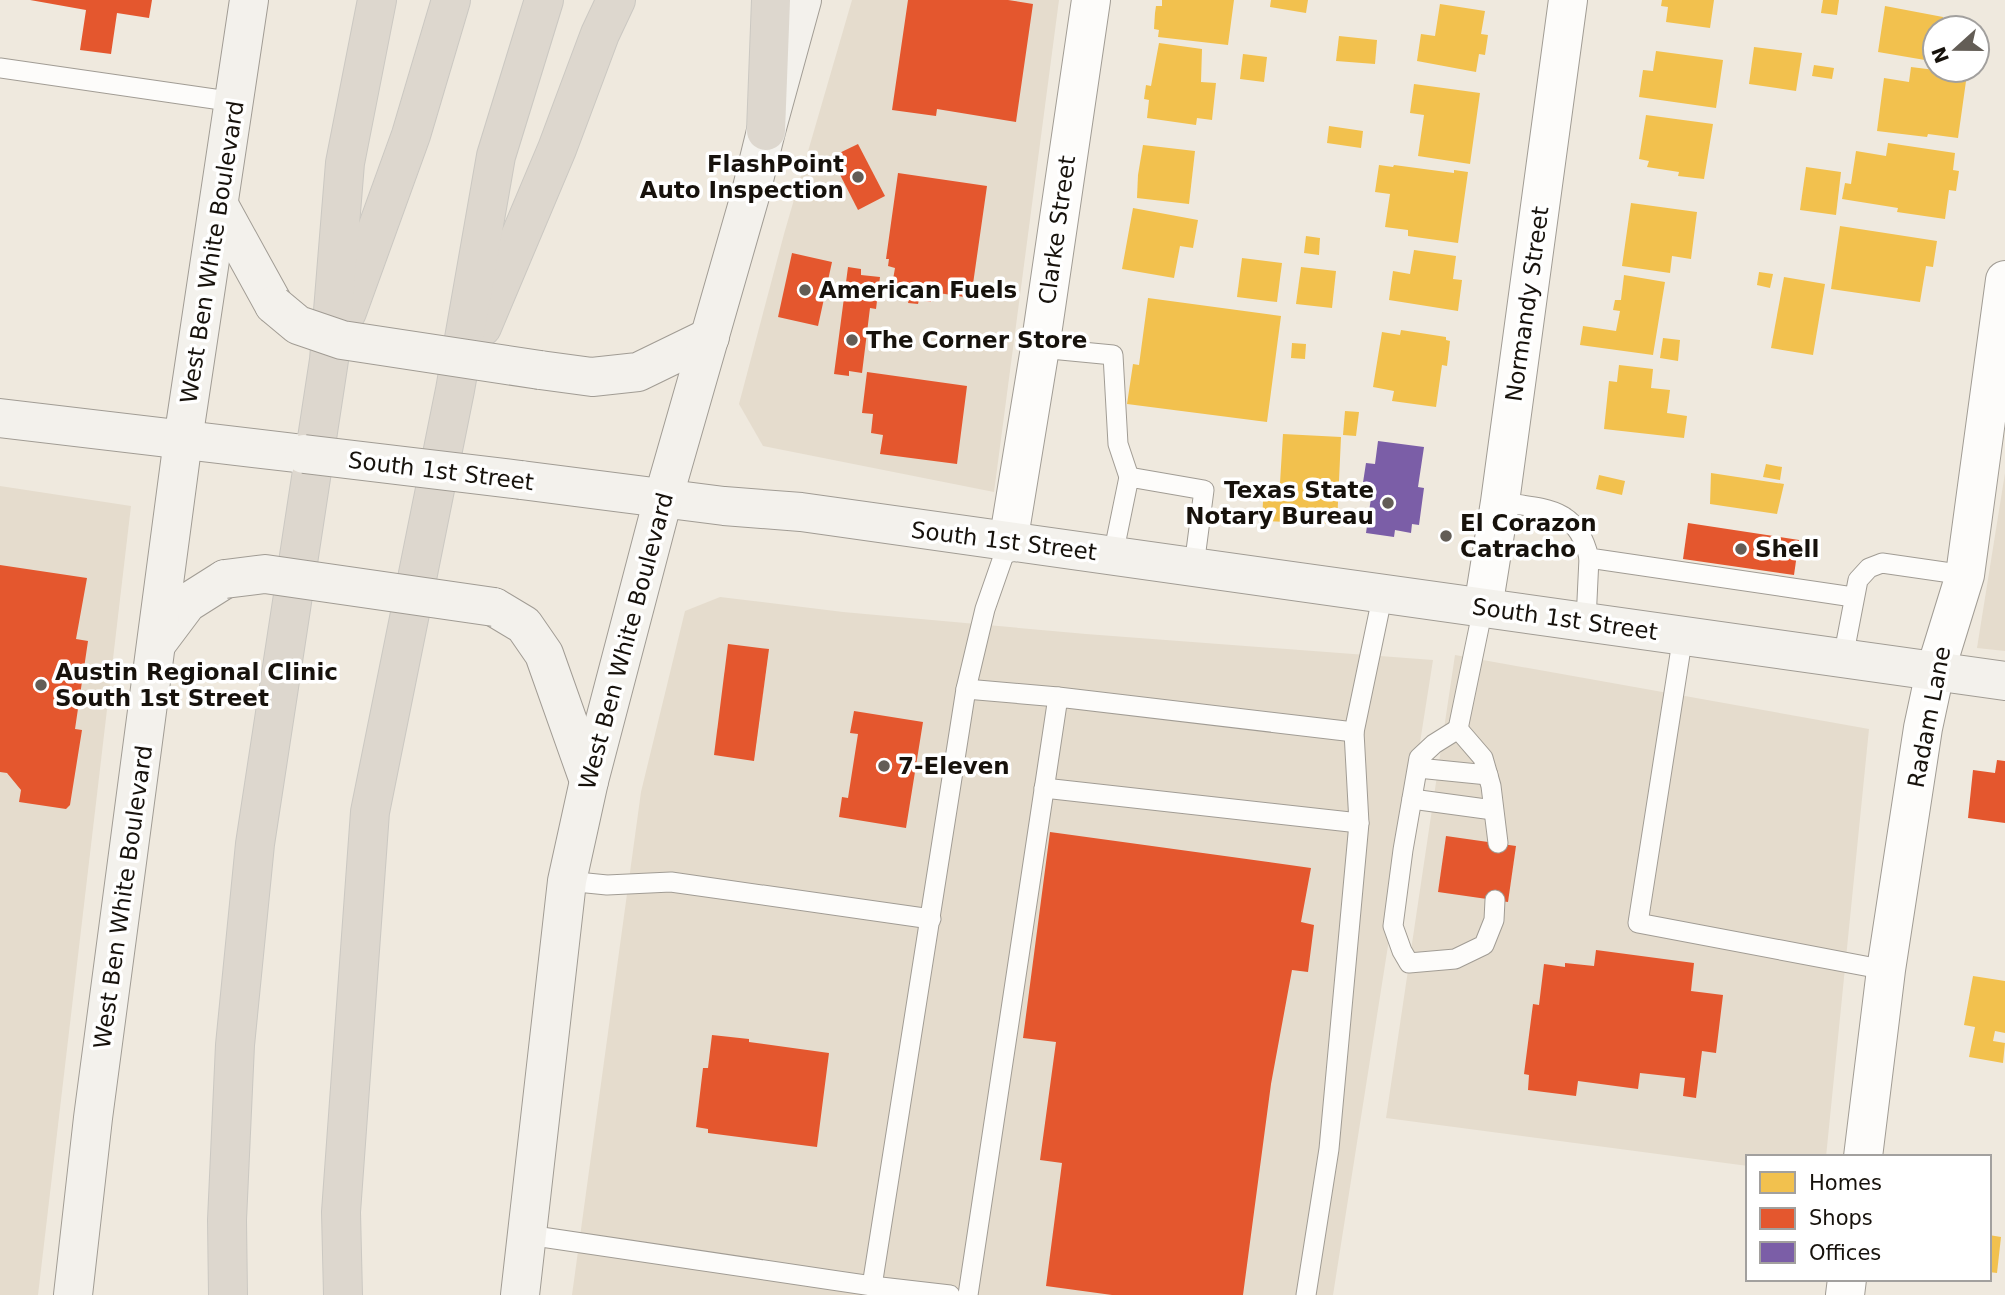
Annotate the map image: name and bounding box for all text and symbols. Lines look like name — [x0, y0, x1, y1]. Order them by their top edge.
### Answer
north arrow — [1921, 14, 1991, 84]
text: N — [1927, 44, 1953, 66]
street label: West Ben White Boulevard — [175, 99, 249, 405]
place label: FlashPoint Auto Inspection — [640, 151, 844, 203]
street label: Clarke Street — [1034, 154, 1080, 306]
marker: FlashPoint Auto Inspection — [850, 169, 866, 185]
street label: Normandy Street — [1500, 205, 1554, 403]
place label: American Fuels — [819, 277, 1017, 303]
marker: American Fuels — [797, 282, 813, 298]
place label: The Corner Store — [866, 327, 1087, 353]
marker: The Corner Store — [844, 332, 860, 348]
street label: South 1st Street — [347, 447, 535, 495]
place label: Texas State Notary Bureau — [1185, 477, 1374, 529]
street label: West Ben White Boulevard — [574, 490, 678, 792]
marker: Texas State Notary Bureau — [1380, 495, 1396, 511]
place label: El Corazon Catracho — [1460, 510, 1597, 562]
street label: South 1st Street — [910, 517, 1098, 565]
marker: El Corazon Catracho — [1438, 528, 1454, 544]
place label: Shell — [1755, 536, 1819, 562]
marker: Shell — [1733, 541, 1749, 557]
street label: South 1st Street — [1471, 593, 1659, 645]
street label: Radam Lane — [1903, 644, 1955, 790]
place label: Austin Regional Clinic South 1st Street — [55, 659, 338, 711]
marker: Austin Regional Clinic South 1st Street — [33, 677, 49, 693]
street label: West Ben White Boulevard — [89, 744, 157, 1050]
place label: 7-Eleven — [898, 753, 1010, 779]
marker: 7-Eleven — [876, 758, 892, 774]
legend — [1746, 1155, 1991, 1281]
text: Homes — [1809, 1171, 1882, 1195]
text: Shops — [1809, 1206, 1873, 1230]
text: Offices — [1809, 1241, 1881, 1265]

